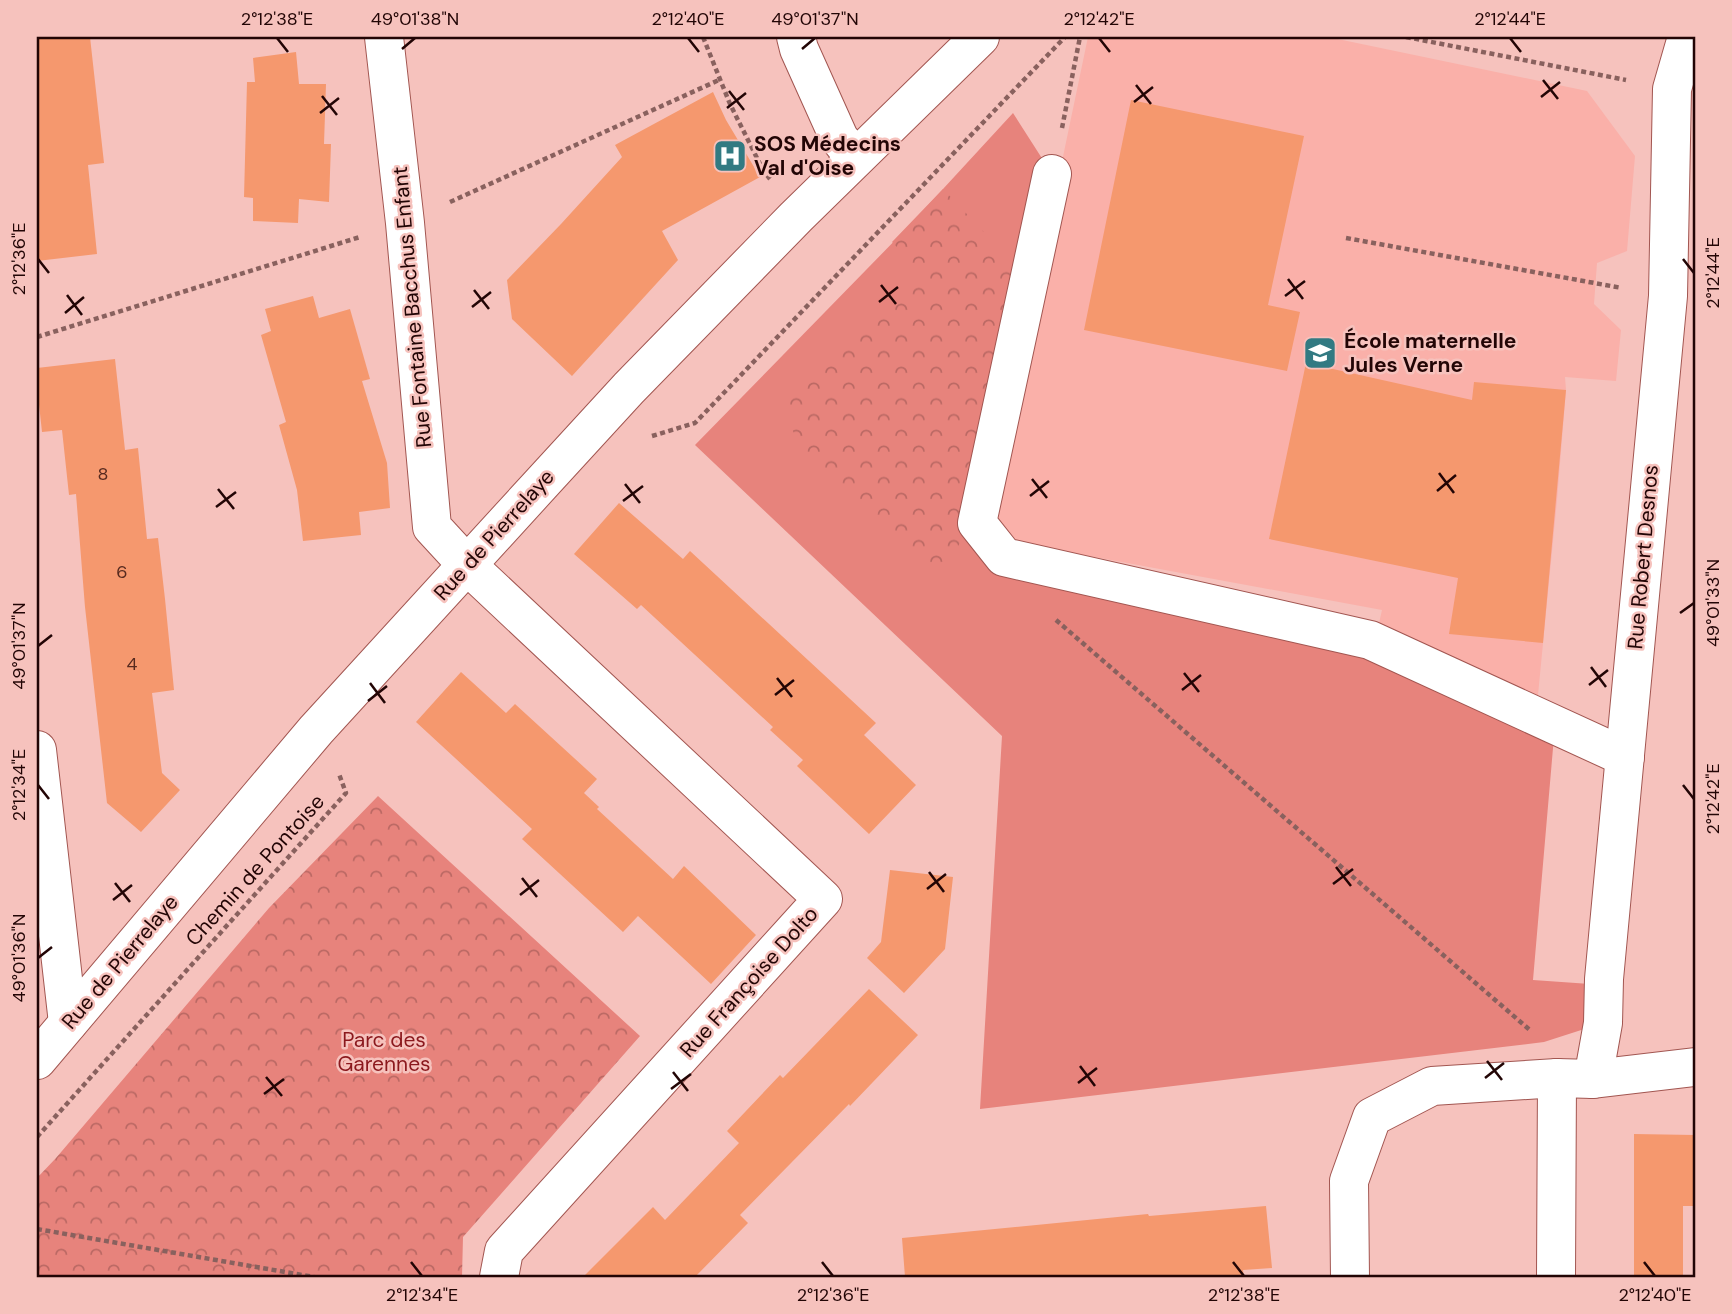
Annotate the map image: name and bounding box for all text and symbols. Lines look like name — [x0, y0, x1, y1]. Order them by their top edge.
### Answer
text: 2°12'38"E — [241, 7, 313, 31]
text: 49°01'38"N — [371, 7, 459, 31]
text: 2°12'40"E — [651, 7, 725, 31]
text: 49°01'37"N — [771, 7, 859, 31]
text: 2°12'42"E — [1063, 7, 1135, 31]
text: 2°12'44"E — [1474, 7, 1546, 31]
place label: SOS Médecins Val d'Oise — [754, 130, 901, 182]
hospital icon: SOS Médecins Val d'Oise — [711, 137, 749, 175]
street label: Rue Fontaine Bacchus Enfant — [386, 165, 438, 449]
text: 2°12'36"E — [7, 223, 31, 295]
text: 2°12'44"E — [1701, 237, 1725, 309]
place label: École maternelle Jules Verne — [1344, 327, 1516, 379]
school or university icon: École maternelle Jules Verne — [1301, 334, 1339, 372]
house number: 8 — [98, 462, 108, 486]
street label: Rue de Pierrelaye — [428, 463, 560, 607]
street label: Rue Robert Desnos — [1621, 464, 1665, 650]
text: 49°01'33"N — [1701, 559, 1725, 647]
house number: 6 — [116, 560, 128, 584]
text: 49°01'37"N — [7, 602, 31, 690]
house number: 4 — [127, 652, 138, 676]
text: 2°12'34"E — [7, 749, 31, 821]
text: 2°12'42"E — [1701, 763, 1725, 835]
street label: Chemin de Pontoise — [179, 788, 331, 952]
street label: Rue de Pierrelaye — [55, 889, 185, 1035]
street label: Rue Françoise Dolto — [674, 901, 824, 1063]
text: 49°01'36"N — [7, 914, 31, 1002]
park label: Parc des Garennes — [337, 1026, 431, 1078]
text: 2°12'34"E — [386, 1283, 458, 1307]
text: 2°12'36"E — [797, 1283, 869, 1307]
text: 2°12'38"E — [1208, 1283, 1280, 1307]
text: 2°12'40"E — [1618, 1283, 1692, 1307]

